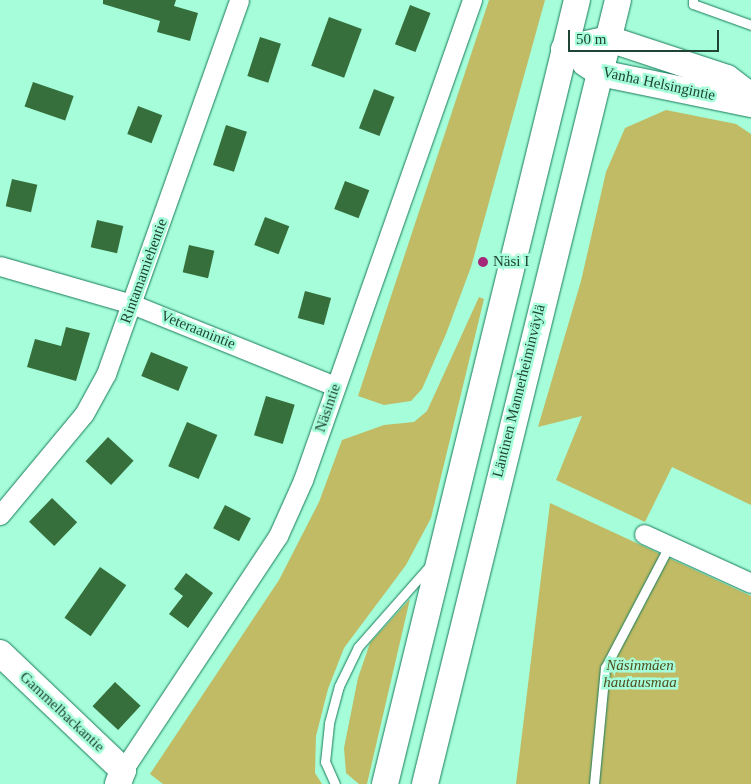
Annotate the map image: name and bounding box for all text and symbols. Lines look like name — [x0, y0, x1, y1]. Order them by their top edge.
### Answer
scale bar — [571, 20, 722, 52]
text: 50 m — [576, 31, 606, 47]
street label: Vanha Helsingintie — [601, 63, 717, 105]
street label: Rintamamiehentie — [117, 216, 171, 326]
place label: Näsi I — [493, 253, 529, 271]
marker: Näsi I — [477, 256, 489, 268]
street label: Läntinen Mannerheiminväylä — [489, 303, 549, 479]
street label: Veteraanintie — [158, 307, 238, 353]
street label: Näsintie — [311, 381, 345, 435]
park label: Näsinmäen hautausmaa — [603, 656, 677, 691]
street label: Gammelbackantie — [16, 668, 108, 756]

